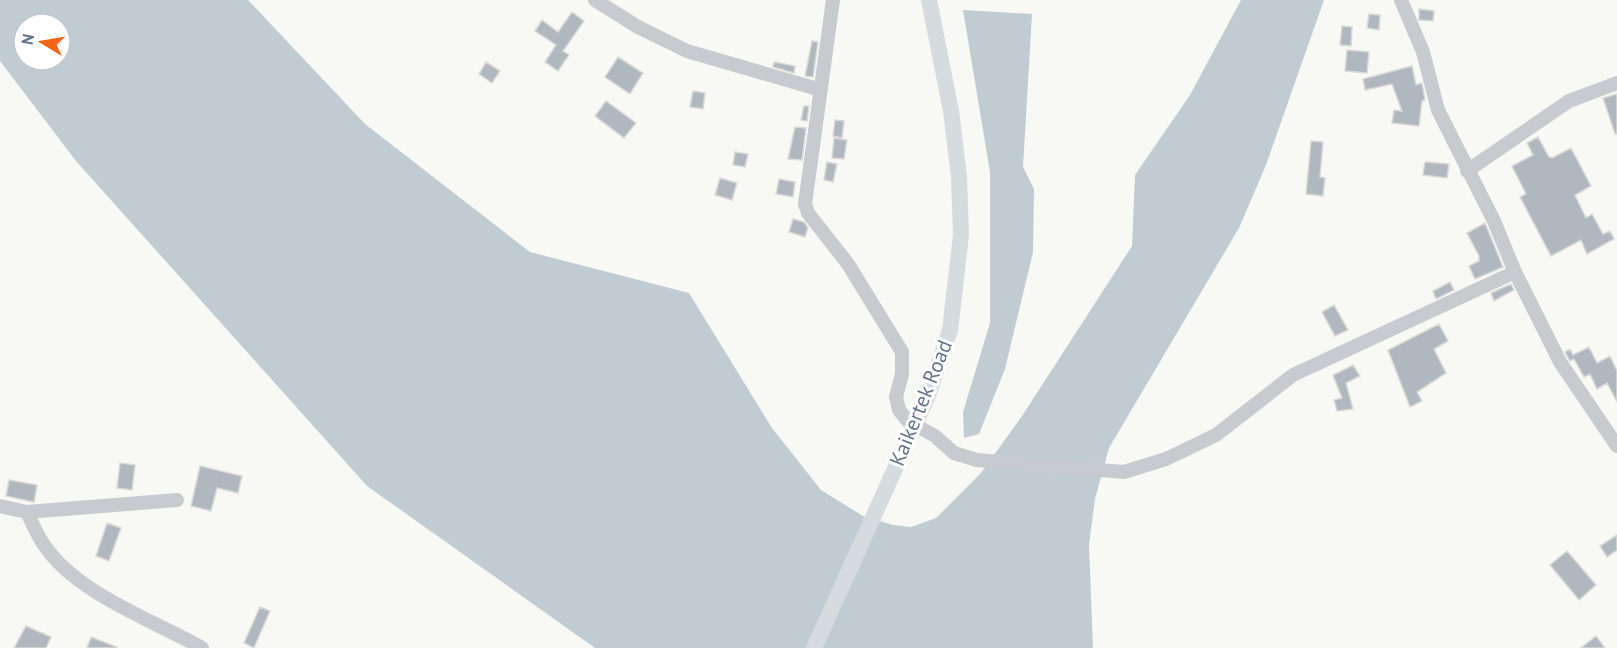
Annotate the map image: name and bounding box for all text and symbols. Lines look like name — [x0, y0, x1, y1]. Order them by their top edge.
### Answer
north arrow — [12, 12, 72, 72]
text: N — [16, 32, 38, 46]
street label: Kaikertek Road — [883, 336, 958, 470]

